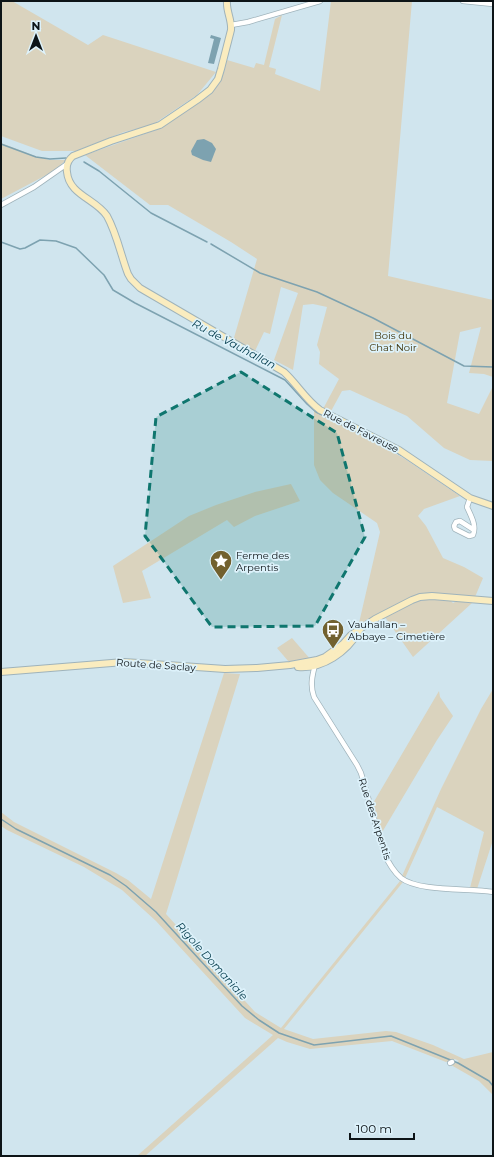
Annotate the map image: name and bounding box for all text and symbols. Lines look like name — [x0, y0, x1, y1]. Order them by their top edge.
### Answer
north arrow — [16, 16, 56, 56]
text: N — [32, 19, 40, 33]
water label: Ru de Vauhallan — [190, 316, 278, 372]
park label: Bois du Chat Noir — [369, 329, 417, 354]
street label: Rue de Favreuse — [321, 406, 401, 456]
place icon: Ferme des Arpentis — [208, 548, 234, 581]
place label: Ferme des Arpentis — [236, 549, 289, 574]
bus stop icon: Vauhallan – Abbaye – Cimetière — [320, 617, 346, 650]
place label: Vauhallan – Abbaye – Cimetière — [348, 618, 445, 643]
street label: Route de Saclay — [116, 656, 197, 674]
street label: Rue des Arpentis — [356, 776, 394, 862]
water label: Rigole Domaniale — [173, 919, 251, 1003]
scale bar — [350, 1115, 414, 1141]
text: 100 m — [356, 1121, 392, 1136]

